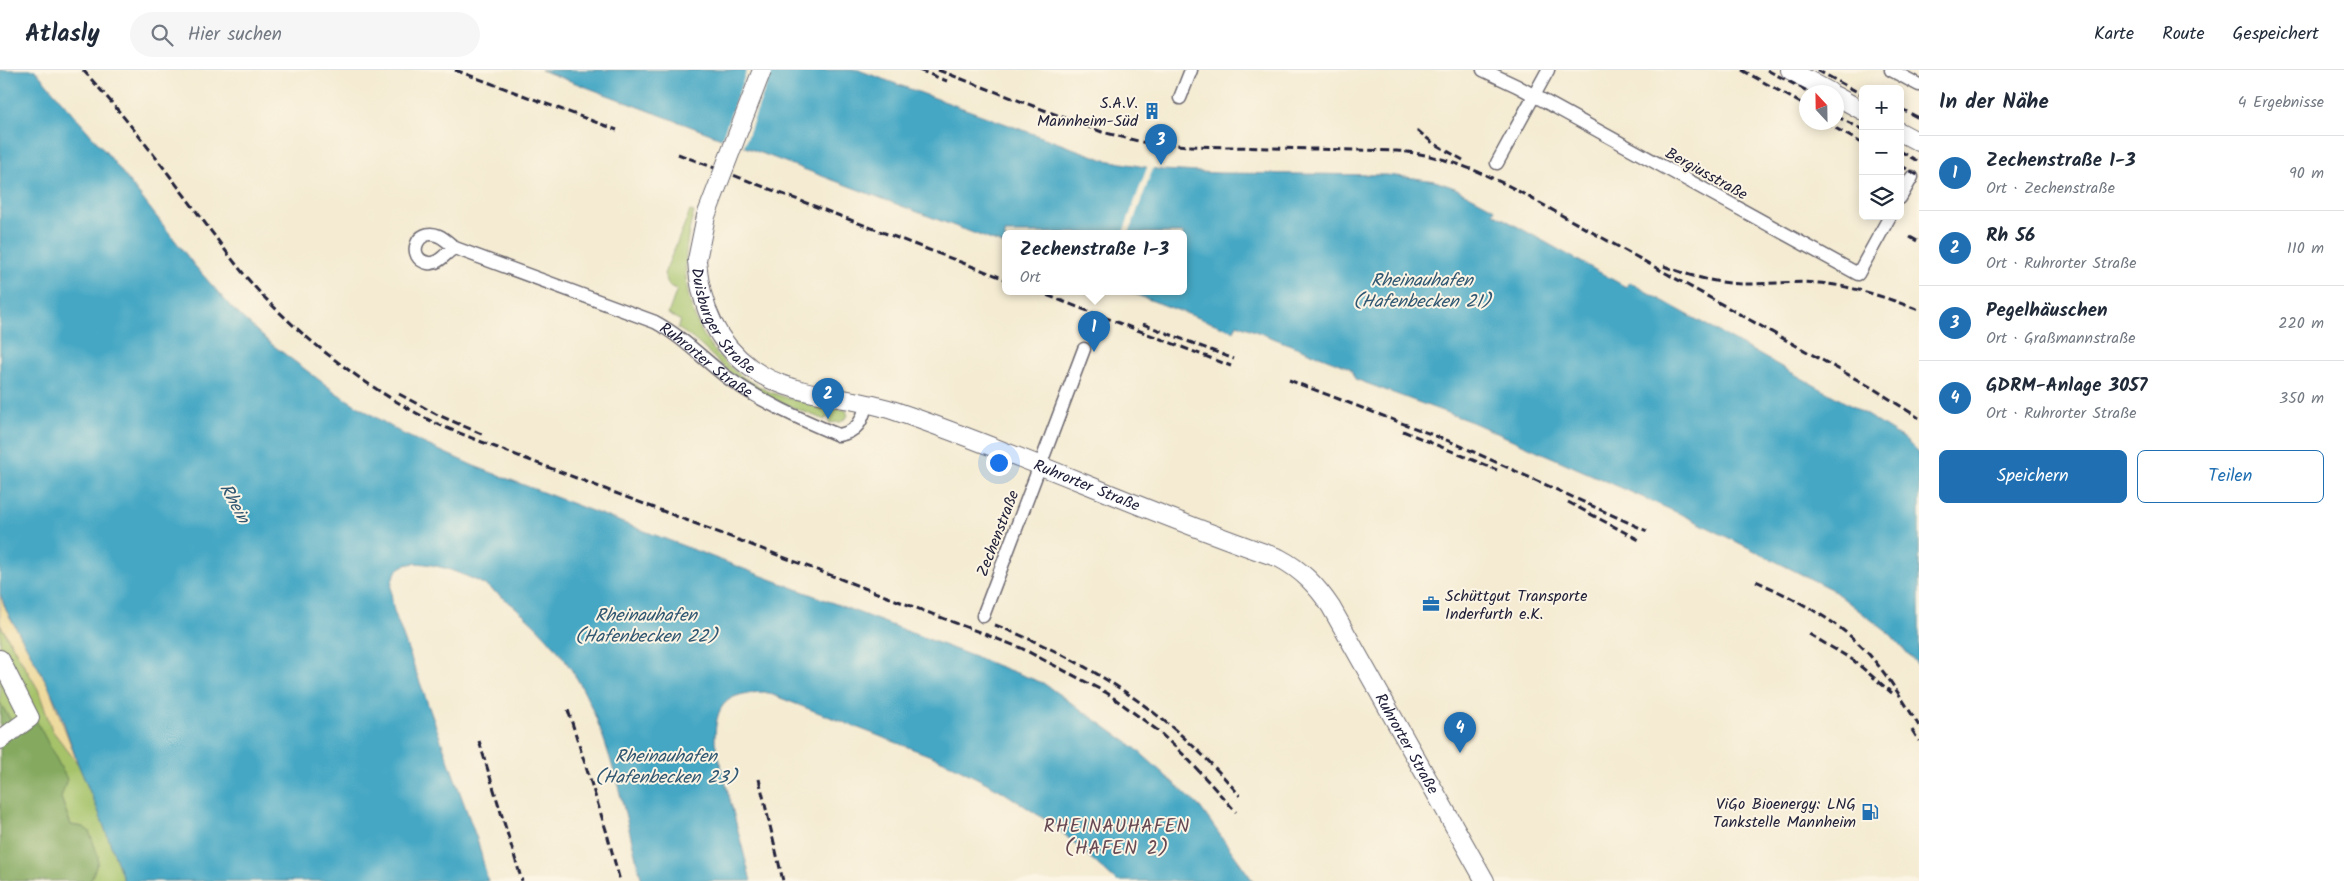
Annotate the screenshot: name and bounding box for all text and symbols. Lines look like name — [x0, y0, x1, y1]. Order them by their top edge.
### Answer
search box — [130, 12, 480, 57]
text: Atlasly — [25, 15, 100, 54]
text: Hier suchen — [188, 20, 282, 50]
text: Karte — [2094, 20, 2134, 49]
text: Route — [2162, 20, 2205, 49]
text: Gespeichert — [2233, 20, 2319, 49]
icon: search — [148, 21, 176, 49]
north arrow — [1799, 85, 1844, 130]
map controls — [1859, 85, 1904, 220]
button: + — [1859, 85, 1904, 130]
text: In der Nähe — [1939, 86, 2049, 119]
text: 4 Ergebnisse — [2238, 90, 2324, 115]
place label: S.A.V. Mannheim-Süd — [1037, 91, 1139, 134]
building icon: S.A.V. Mannheim-Süd — [1142, 101, 1162, 121]
pin: 3 — [1145, 124, 1177, 165]
button: − — [1859, 130, 1904, 175]
street label: Bergiusstraße — [1660, 141, 1752, 207]
text: Zechenstraße 1-3 — [1986, 146, 2136, 176]
text: 1 — [1953, 161, 1957, 186]
text: 90 m — [2289, 161, 2324, 186]
button: layers — [1859, 175, 1904, 220]
text: Ort · Zechenstraße — [1986, 176, 2115, 201]
text: Rh 56 — [1986, 221, 2035, 251]
popup — [1002, 230, 1187, 295]
text: Zechenstraße 1-3 — [1020, 235, 1169, 265]
text: 2 — [1950, 236, 1960, 261]
text: 110 m — [2287, 236, 2324, 261]
text: Ort · Ruhrorter Straße — [1986, 251, 2137, 276]
text: Ort — [1020, 265, 1041, 290]
street label: Duisburger Straße — [684, 266, 760, 381]
water label: Rheinauhafen (Hafenbecken 21) — [1353, 267, 1493, 317]
text: Pegelhäuschen — [1986, 296, 2108, 326]
pin: 1 — [1078, 311, 1110, 352]
text: 3 — [1951, 311, 1959, 336]
text: 220 m — [2278, 311, 2324, 336]
street label: Ruhrorter Straße — [654, 316, 757, 405]
text: Ort · Graßmannstraße — [1986, 326, 2136, 351]
text: GDRM-Anlage 3057 — [1986, 371, 2148, 401]
pin: 2 — [812, 378, 844, 419]
text: 4 — [1951, 386, 1959, 411]
text: 350 m — [2279, 386, 2324, 411]
text: Ort · Ruhrorter Straße — [1986, 401, 2137, 426]
your location — [986, 450, 1012, 476]
button: Speichern — [1939, 450, 2127, 503]
button: Teilen — [2137, 450, 2324, 503]
street label: Ruhrorter Straße — [1030, 453, 1143, 519]
water label: Rhein — [211, 478, 257, 530]
street label: Zechenstraße — [970, 487, 1026, 580]
place label: Schüttgut Transporte Inderfurth e.K. — [1445, 584, 1587, 627]
office icon: Schüttgut Transporte Inderfurth e.K. — [1421, 594, 1441, 614]
water label: Rheinauhafen (Hafenbecken 22) — [575, 602, 719, 652]
street label: Ruhrorter Straße — [1368, 689, 1445, 799]
pin: 4 — [1444, 712, 1476, 753]
water label: Rheinauhafen (Hafenbecken 23) — [595, 743, 739, 793]
place label: ViGo Bioenergy: LNG Tankstelle Mannheim — [1713, 792, 1856, 835]
fuel station icon: ViGo Bioenergy: LNG Tankstelle Mannheim — [1860, 802, 1880, 822]
district label: RHEINAUHAFEN (HAFEN 2) — [1044, 812, 1190, 864]

